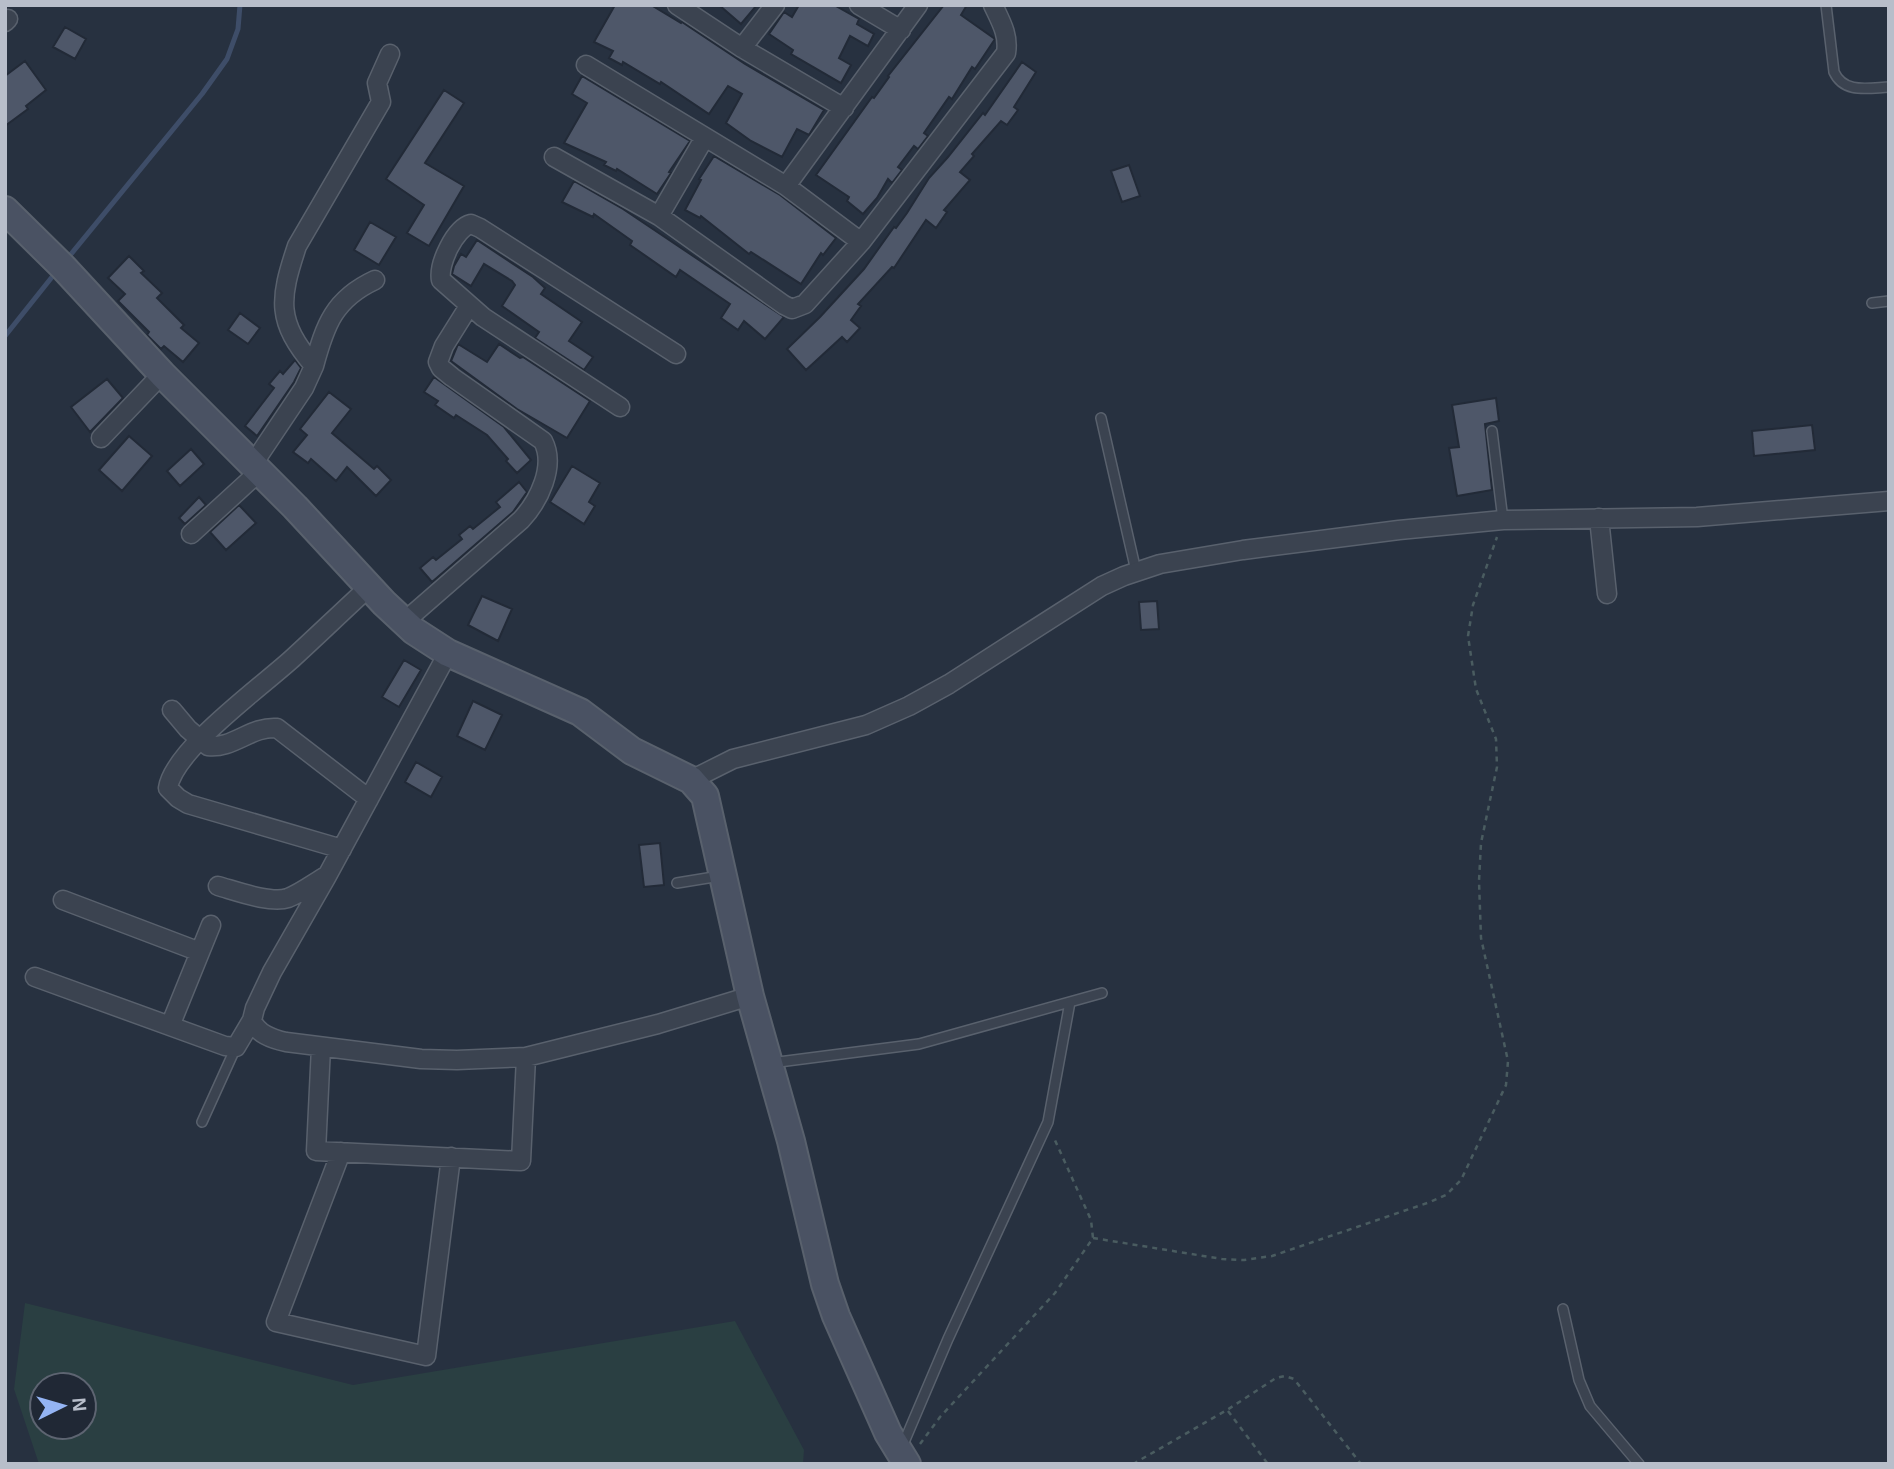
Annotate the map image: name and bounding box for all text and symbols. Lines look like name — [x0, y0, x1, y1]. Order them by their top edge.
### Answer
north arrow — [28, 1371, 98, 1441]
text: N — [68, 1397, 90, 1412]

